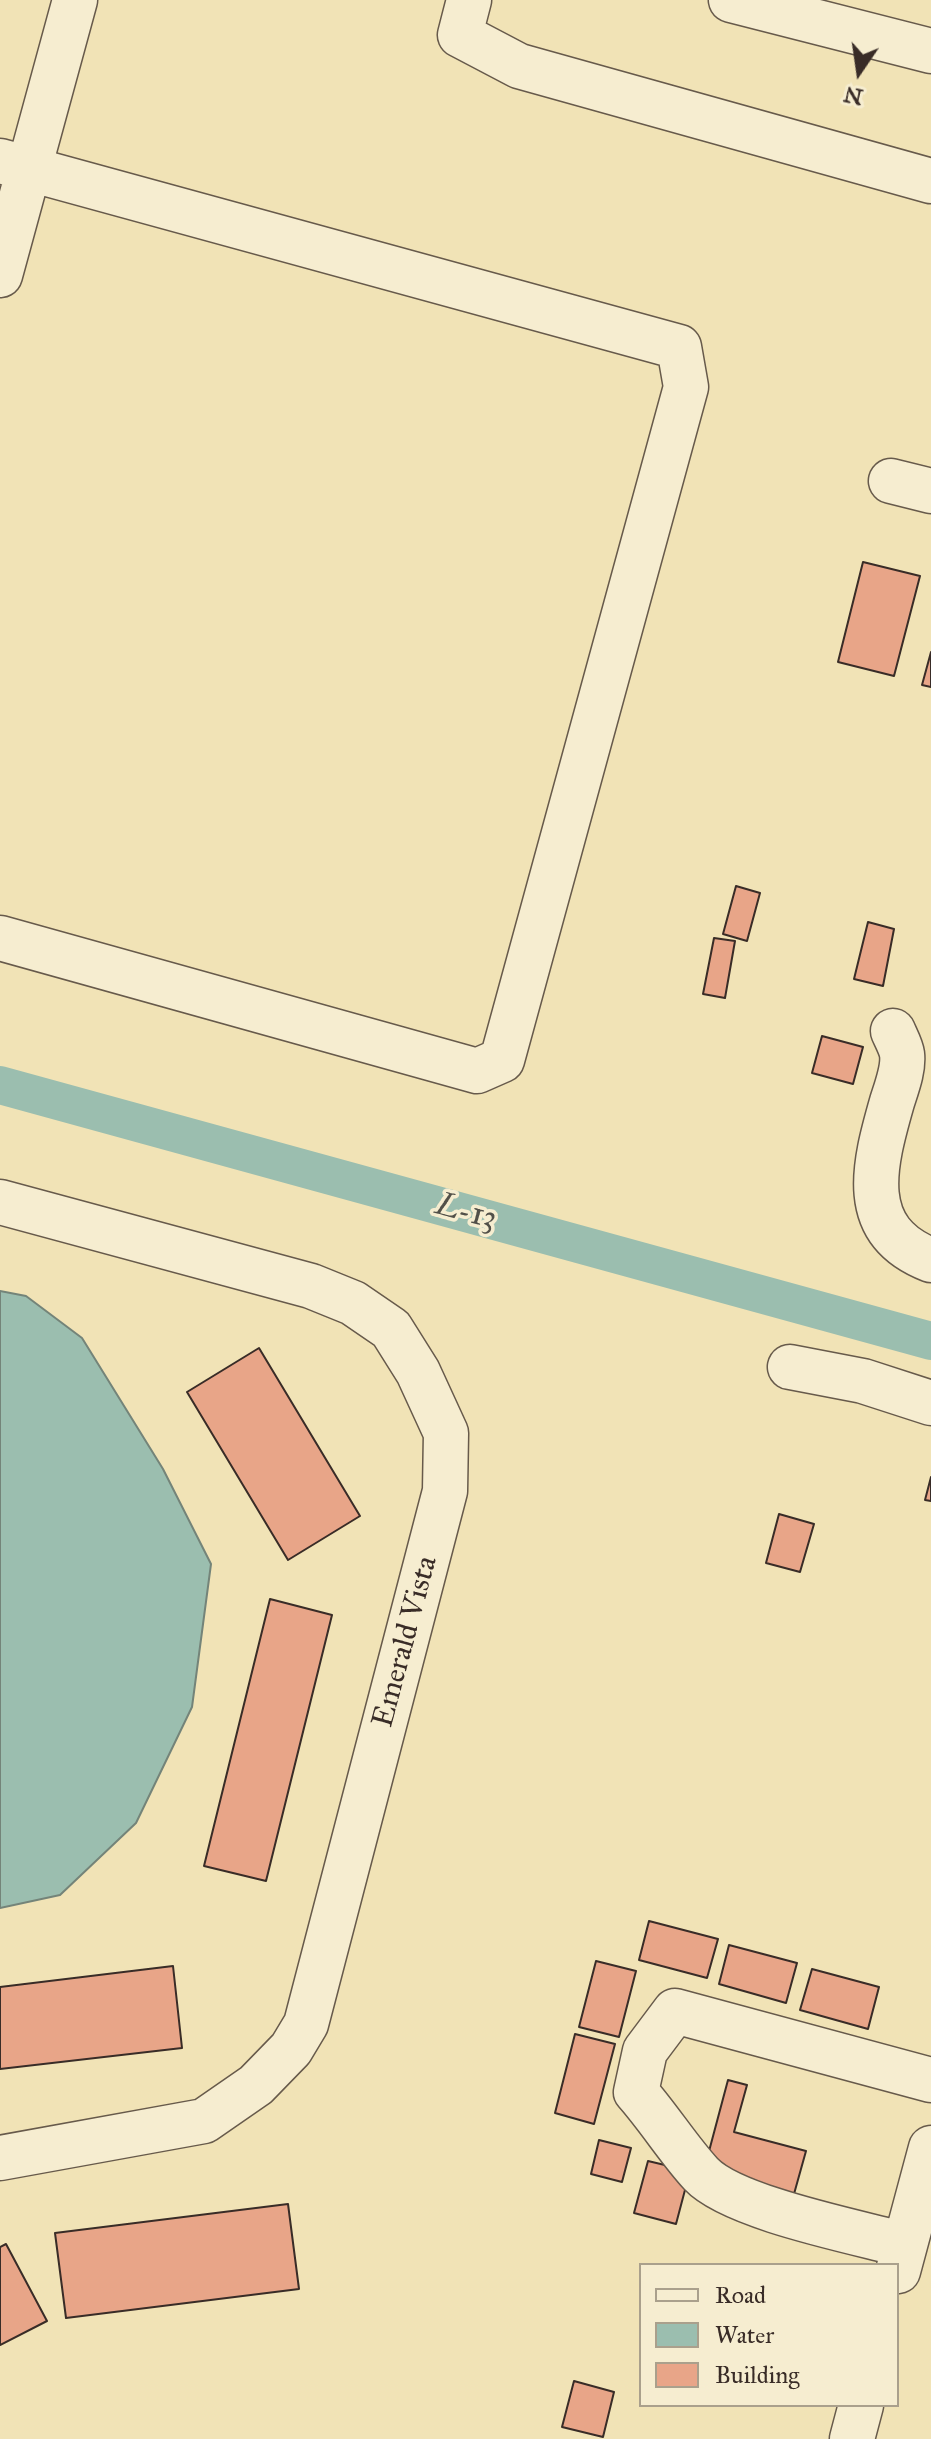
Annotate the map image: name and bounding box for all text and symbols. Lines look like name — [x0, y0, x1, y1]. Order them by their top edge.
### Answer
north arrow — [819, 32, 899, 112]
text: N — [841, 81, 866, 111]
water label: L-13 — [431, 1186, 501, 1240]
street label: Emerald Vista — [366, 1552, 446, 1732]
legend — [639, 2263, 899, 2407]
text: Road — [715, 2280, 766, 2310]
text: Water — [715, 2320, 774, 2350]
text: Building — [715, 2360, 800, 2390]

